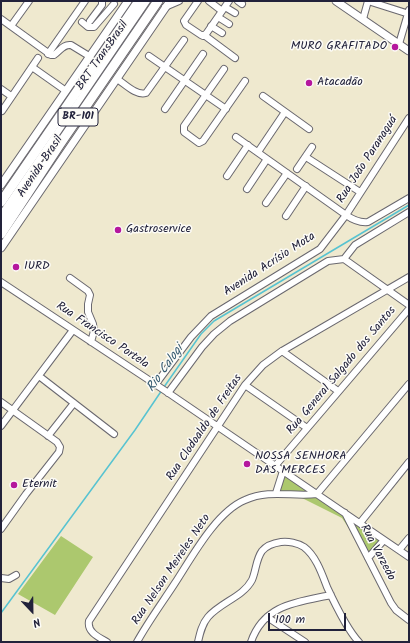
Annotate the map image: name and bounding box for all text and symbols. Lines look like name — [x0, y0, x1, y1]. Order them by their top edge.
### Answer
street label: BRT TransBrasil — [74, 18, 132, 94]
place label: MURO GRAFITADO — [291, 40, 387, 54]
marker: MURO GRAFITADO — [390, 42, 400, 52]
place label: Atacadão — [317, 76, 363, 90]
marker: Atacadão — [304, 78, 314, 88]
road number: BR-101 — [58, 108, 98, 126]
street label: Rua João Paranaguá — [334, 114, 402, 206]
street label: Avenida Brasil — [15, 133, 67, 201]
place label: Gastroservice — [126, 223, 191, 237]
marker: Gastroservice — [113, 225, 123, 235]
street label: Avenida Acrísio Mota — [222, 230, 318, 300]
place label: IURD — [24, 260, 50, 274]
marker: IURD — [11, 262, 21, 272]
street label: Rua Francisco Portela — [53, 300, 151, 372]
street label: Rua General Salgado dos Santos — [284, 304, 400, 438]
water label: Rio Calogi — [144, 342, 188, 396]
street label: Rua Clodoaldo de Freitas — [164, 372, 246, 484]
place label: NOSSA SENHORA DAS MERCES — [255, 450, 347, 478]
marker: NOSSA SENHORA DAS MERCES — [242, 459, 252, 469]
place label: Eternit — [22, 478, 57, 492]
marker: Eternit — [9, 480, 19, 490]
street label: Rua Nelson Meireles Neto — [130, 512, 214, 628]
street label: Rua Varzedo — [356, 523, 398, 583]
north arrow — [12, 591, 52, 631]
scale bar — [270, 605, 348, 631]
text: 100 m — [275, 610, 305, 629]
text: N — [30, 612, 43, 632]

